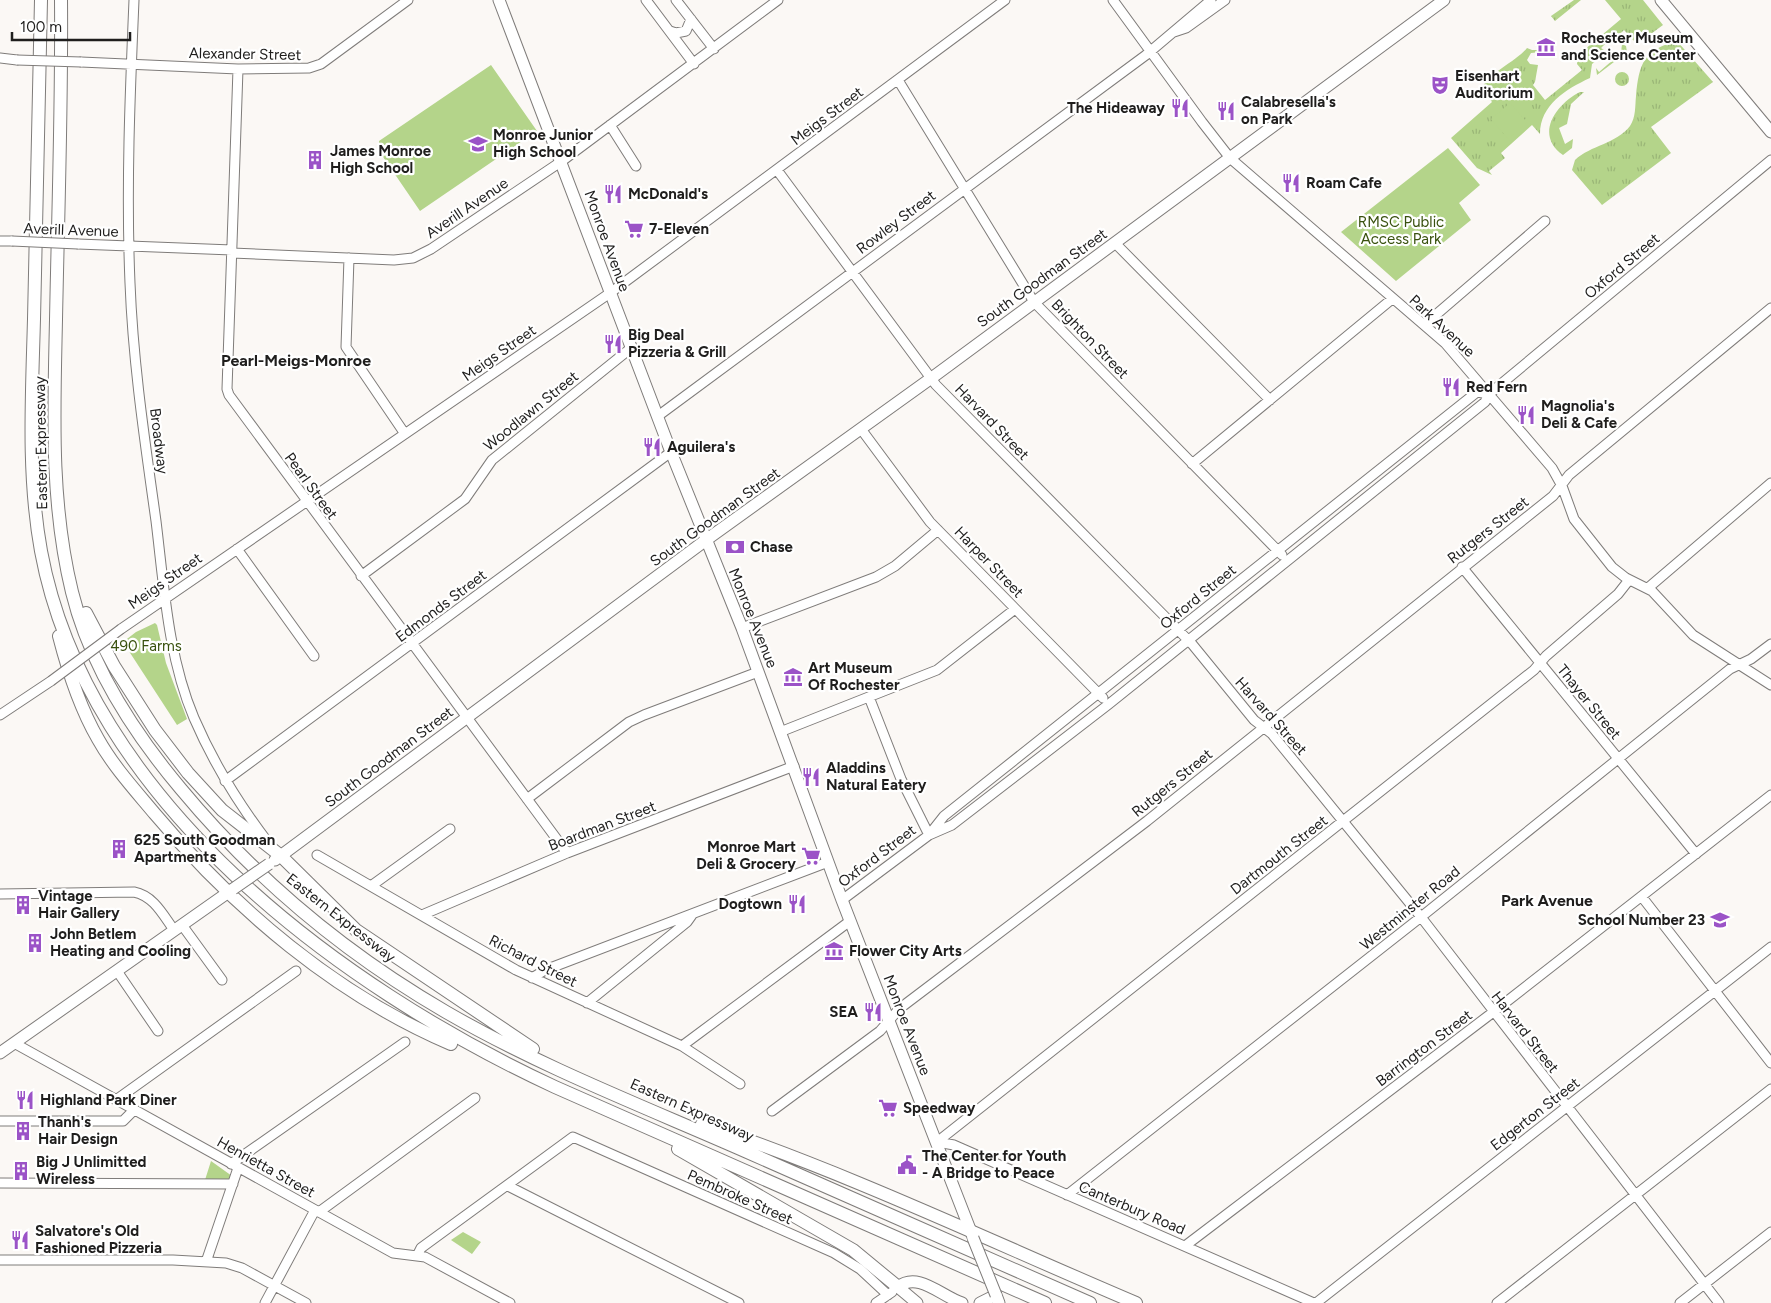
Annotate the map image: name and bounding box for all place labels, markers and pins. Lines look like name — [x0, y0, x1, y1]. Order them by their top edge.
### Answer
place label: Rochester Museum and Science Center — [1561, 29, 1696, 64]
museum icon: Rochester Museum and Science Center — [1535, 36, 1557, 58]
place label: Eisenhart Auditorium — [1455, 67, 1533, 102]
theatre icon: Eisenhart Auditorium — [1429, 74, 1451, 96]
place label: Calabresella's on Park — [1241, 93, 1336, 128]
restaurant icon: The Hideaway — [1169, 97, 1191, 119]
place label: The Hideaway — [1067, 99, 1165, 117]
restaurant icon: Calabresella's on Park — [1215, 100, 1237, 122]
place label: Monroe Junior High School — [493, 126, 593, 161]
school or university icon: Monroe Junior High School — [467, 133, 489, 155]
place label: James Monroe High School — [330, 142, 432, 177]
building icon: James Monroe High School — [304, 149, 326, 171]
restaurant icon: Roam Cafe — [1280, 172, 1302, 194]
place label: Roam Cafe — [1306, 174, 1383, 192]
restaurant icon: McDonald's — [602, 183, 624, 205]
place label: McDonald's — [628, 185, 708, 203]
supermarket icon: 7-Eleven — [623, 218, 645, 240]
place label: 7-Eleven — [649, 220, 709, 238]
place label: Big Deal Pizzeria & Grill — [628, 326, 726, 361]
restaurant icon: Big Deal Pizzeria & Grill — [602, 333, 624, 355]
restaurant icon: Red Fern — [1440, 376, 1462, 398]
place label: Red Fern — [1466, 378, 1527, 396]
place label: Magnolia's Deli & Cafe — [1541, 397, 1618, 432]
restaurant icon: Magnolia's Deli & Cafe — [1515, 404, 1537, 426]
restaurant icon: Aguilera's — [641, 436, 663, 458]
place label: Aguilera's — [667, 438, 735, 456]
bank icon: Chase — [724, 536, 746, 558]
place label: Chase — [750, 538, 793, 556]
place label: Art Museum Of Rochester — [808, 659, 900, 694]
museum icon: Art Museum Of Rochester — [782, 666, 804, 688]
place label: Aladdins Natural Eatery — [826, 759, 927, 794]
restaurant icon: Aladdins Natural Eatery — [800, 766, 822, 788]
place label: 625 South Goodman Apartments — [134, 831, 275, 866]
building icon: 625 South Goodman Apartments — [108, 838, 130, 860]
place label: Monroe Mart Deli & Grocery — [696, 838, 796, 873]
supermarket icon: Monroe Mart Deli & Grocery — [800, 845, 822, 867]
place label: Vintage Hair Gallery — [38, 887, 120, 922]
restaurant icon: Dogtown — [786, 893, 808, 915]
building icon: Vintage Hair Gallery — [12, 894, 34, 916]
place label: Dogtown — [718, 895, 782, 913]
school or university icon: School Number 23 — [1709, 909, 1731, 931]
place label: School Number 23 — [1578, 911, 1705, 929]
place label: John Betlem Heating and Cooling — [50, 925, 191, 960]
building icon: John Betlem Heating and Cooling — [24, 932, 46, 954]
museum icon: Flower City Arts — [823, 940, 845, 962]
place label: Flower City Arts — [849, 942, 962, 960]
restaurant icon: SEA — [862, 1001, 884, 1023]
place label: SEA — [829, 1003, 858, 1021]
restaurant icon: Highland Park Diner — [14, 1089, 36, 1111]
place label: Highland Park Diner — [40, 1091, 177, 1109]
supermarket icon: Speedway — [877, 1097, 899, 1119]
place label: Speedway — [903, 1099, 976, 1117]
place label: Thanh's Hair Design — [38, 1113, 118, 1148]
building icon: Thanh's Hair Design — [12, 1120, 34, 1142]
place label: The Center for Youth - A Bridge to Peace — [922, 1147, 1066, 1182]
place label: Big J Unlimitted Wireless — [36, 1153, 146, 1188]
public building icon: The Center for Youth - A Bridge to Peace — [896, 1154, 918, 1176]
building icon: Big J Unlimitted Wireless — [10, 1160, 32, 1182]
place label: Salvatore's Old Fashioned Pizzeria — [35, 1222, 162, 1257]
restaurant icon: Salvatore's Old Fashioned Pizzeria — [9, 1229, 31, 1251]

